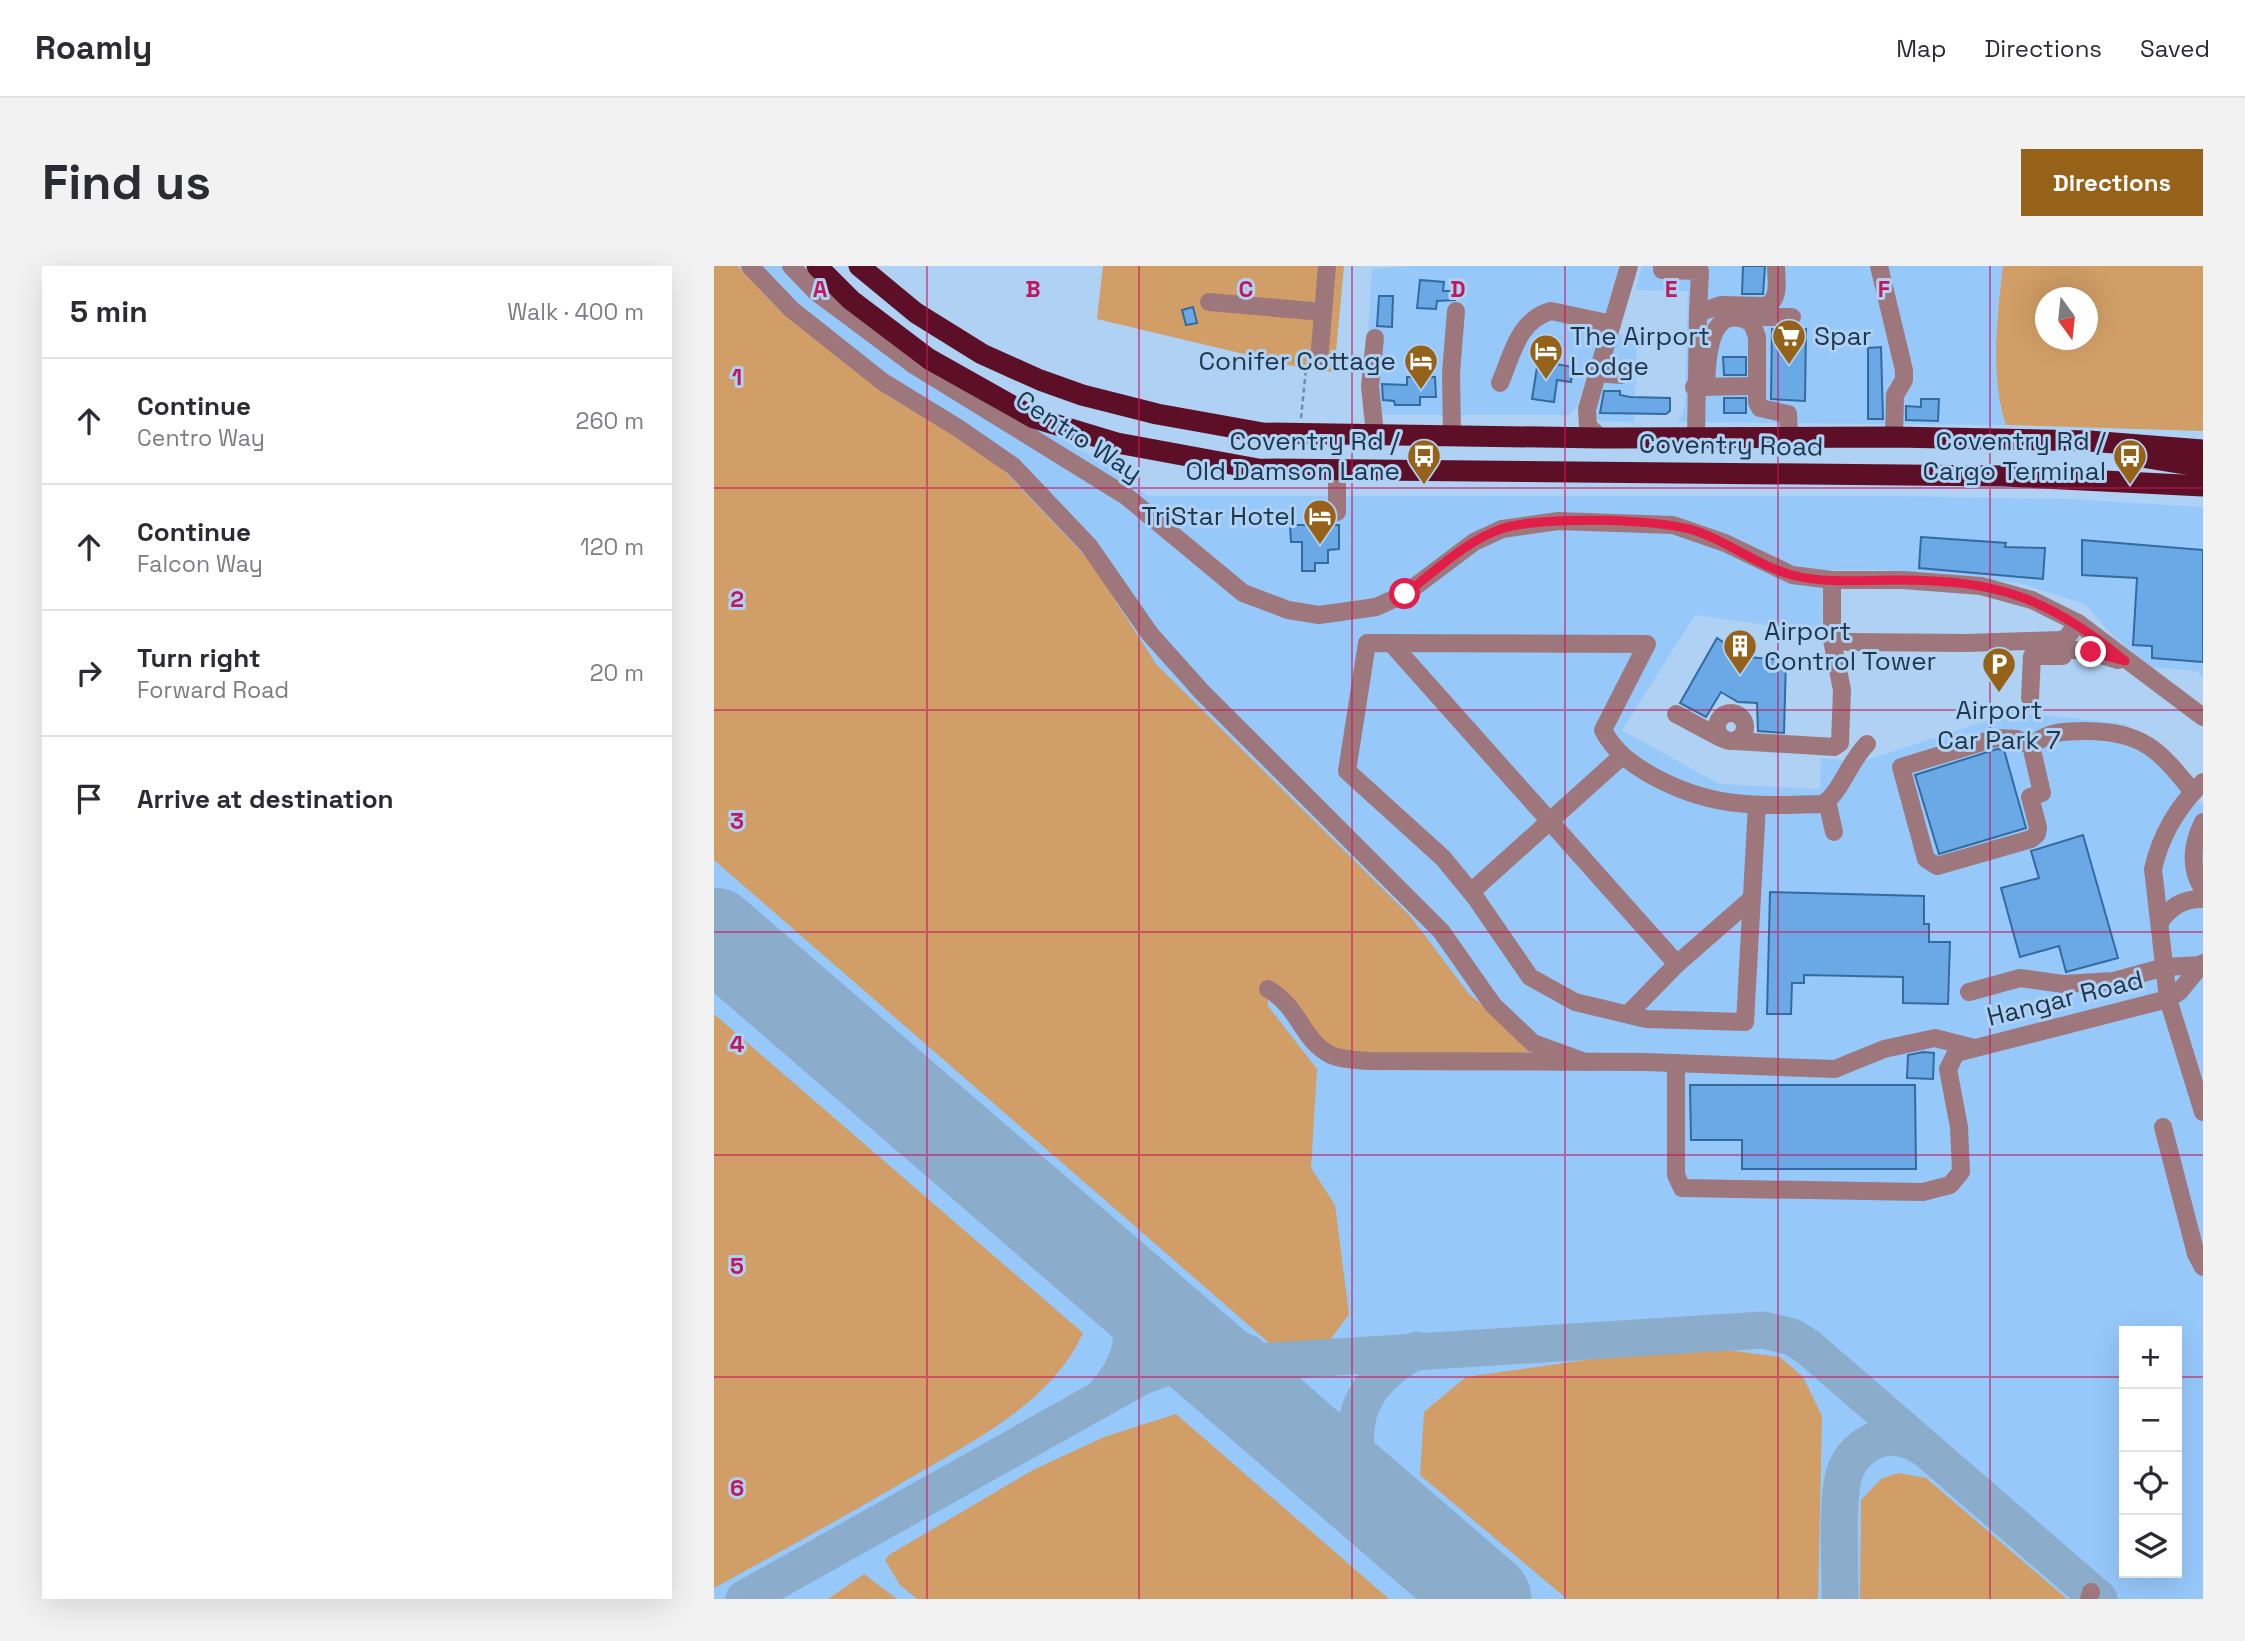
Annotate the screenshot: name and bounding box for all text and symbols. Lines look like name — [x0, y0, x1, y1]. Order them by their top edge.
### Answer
text: Roamly — [35, 27, 152, 69]
text: Map — [1896, 33, 1946, 64]
text: Directions — [1984, 33, 2102, 64]
text: Saved — [2140, 33, 2210, 64]
button: Directions — [2021, 149, 2203, 216]
text: Find us — [42, 151, 211, 213]
text: A — [813, 274, 828, 304]
text: B — [1025, 274, 1041, 304]
text: C — [1239, 274, 1253, 304]
text: D — [1450, 274, 1466, 304]
text: E — [1665, 274, 1677, 304]
text: F — [1878, 274, 1890, 304]
north arrow — [2035, 287, 2098, 350]
text: 5 min — [70, 292, 148, 331]
text: Walk · 400 m — [507, 297, 644, 327]
supermarket icon: Spar — [1770, 317, 1808, 366]
place label: The Airport Lodge — [1570, 319, 1710, 383]
place label: Spar — [1814, 319, 1871, 353]
hotel icon: The Airport Lodge — [1527, 332, 1565, 381]
hotel icon: Conifer Cottage — [1402, 342, 1440, 391]
place label: Conifer Cottage — [1198, 344, 1396, 378]
text: 1 — [732, 362, 742, 392]
street label: Centro Way — [1009, 382, 1149, 490]
text: Continue — [137, 389, 251, 423]
icon: ahead — [70, 402, 108, 440]
text: 260 m — [576, 406, 644, 436]
text: Centro Way — [137, 423, 265, 453]
place label: Coventry Rd / Old Damson Lane — [1185, 424, 1400, 488]
place label: Coventry Rd / Cargo Terminal — [1922, 424, 2106, 488]
street label: Coventry Road — [1638, 426, 1824, 464]
bus stop icon: Coventry Rd / Old Damson Lane — [1405, 437, 1443, 486]
bus stop icon: Coventry Rd / Cargo Terminal — [2111, 437, 2149, 486]
hotel icon: TriStar Hotel — [1301, 497, 1339, 546]
place label: TriStar Hotel — [1141, 499, 1296, 533]
text: Continue — [137, 515, 251, 549]
icon: ahead — [70, 528, 108, 566]
text: 120 m — [580, 532, 644, 562]
text: Falcon Way — [137, 549, 263, 579]
route start — [1389, 578, 1420, 609]
text: 2 — [730, 584, 744, 614]
place label: Airport Control Tower — [1764, 614, 1936, 678]
building icon: Airport Control Tower — [1721, 627, 1759, 676]
route end — [2075, 636, 2106, 667]
text: Turn right — [137, 641, 261, 675]
parking icon: Airport Car Park 7 — [1980, 645, 2018, 694]
icon: right — [70, 654, 108, 692]
text: 20 m — [590, 658, 644, 688]
text: Forward Road — [137, 675, 289, 705]
place label: Airport Car Park 7 — [1937, 693, 2061, 757]
icon: arrive — [70, 780, 108, 818]
text: Arrive at destination — [137, 782, 394, 816]
text: 3 — [730, 806, 744, 836]
street label: Hangar Road — [1983, 962, 2147, 1034]
text: 4 — [730, 1029, 745, 1059]
text: 5 — [730, 1251, 744, 1281]
map controls — [2119, 1326, 2182, 1578]
button: + — [2119, 1326, 2182, 1389]
button: − — [2119, 1389, 2182, 1452]
button: locate — [2119, 1452, 2182, 1515]
text: 6 — [730, 1473, 744, 1503]
button: layers — [2119, 1515, 2182, 1578]

